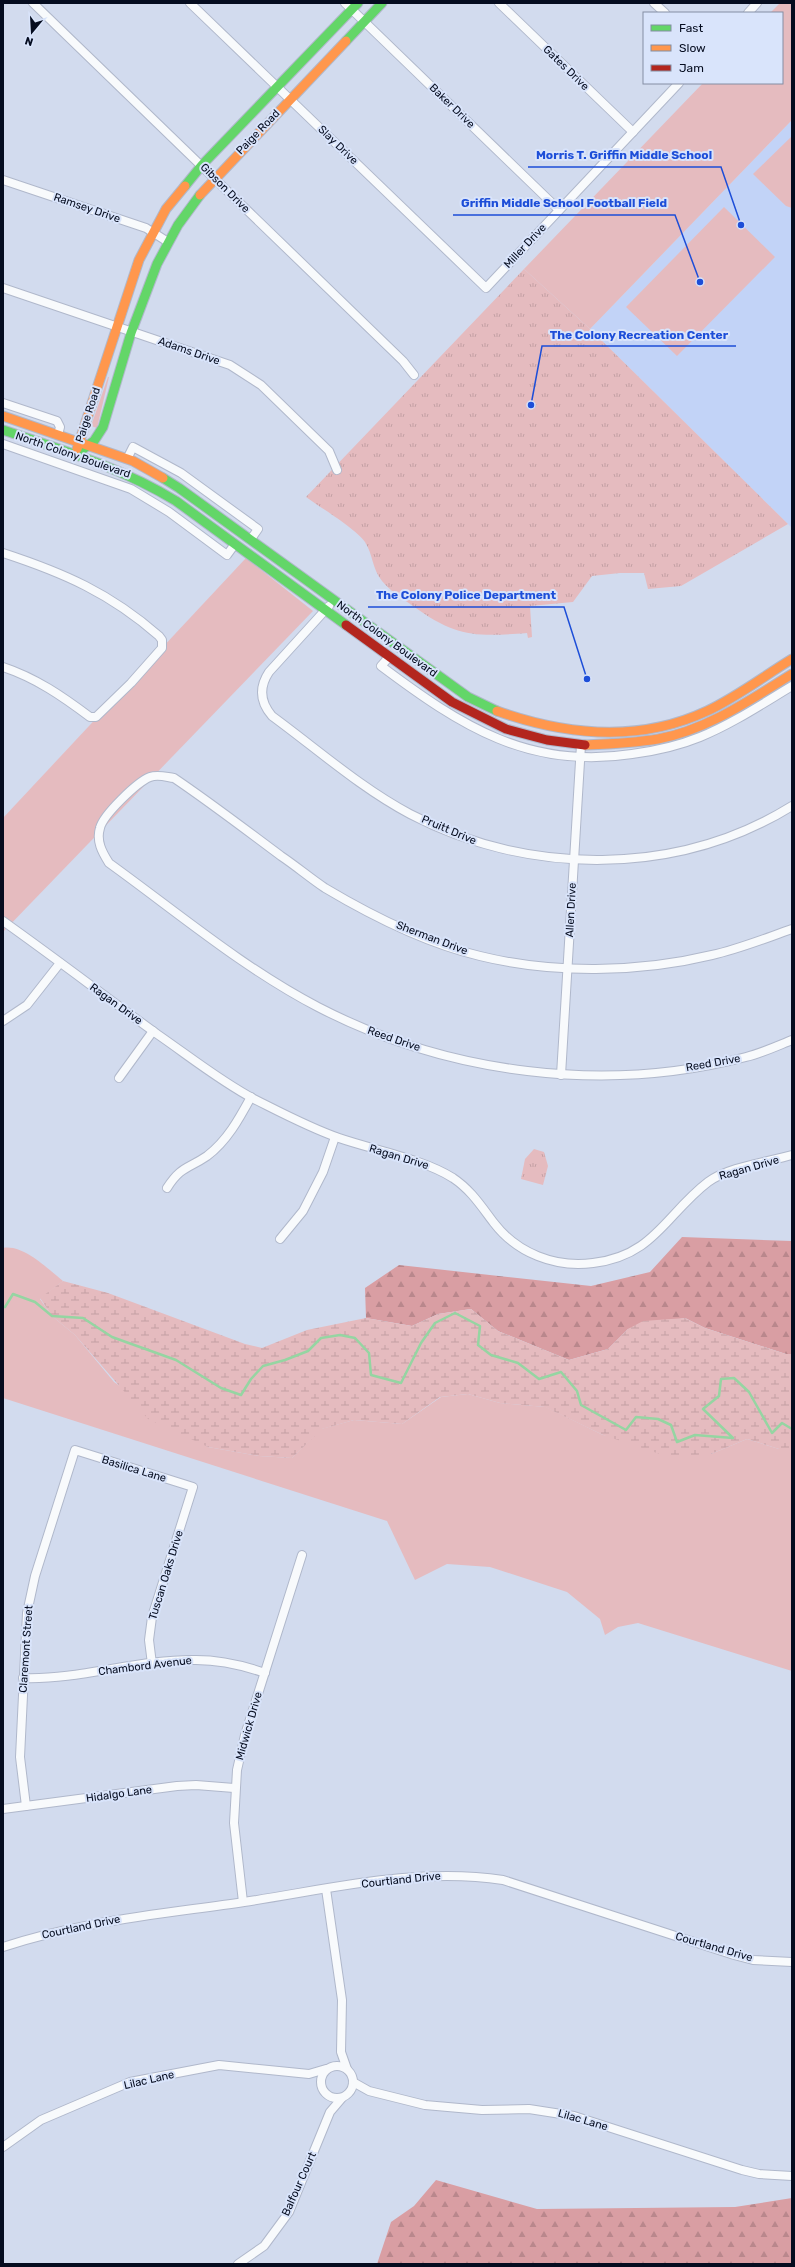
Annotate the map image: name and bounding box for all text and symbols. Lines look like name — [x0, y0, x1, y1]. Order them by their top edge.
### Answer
north arrow — [12, 12, 52, 52]
legend — [643, 12, 783, 84]
text: Fast — [679, 21, 703, 35]
text: N — [23, 34, 35, 48]
text: Slow — [679, 41, 706, 55]
street label: Gates Drive — [540, 43, 592, 93]
text: Jam — [679, 61, 704, 75]
street label: Baker Drive — [427, 81, 477, 131]
street label: Paige Road — [233, 107, 283, 157]
street label: Slay Drive — [315, 123, 361, 167]
callout: Morris T. Griffin Middle School — [528, 143, 721, 167]
text: Morris T. Griffin Middle School — [536, 148, 712, 162]
street label: Gibson Drive — [198, 161, 252, 215]
street label: Ramsey Drive — [52, 191, 122, 225]
callout: Griffin Middle School Football Field — [453, 191, 675, 215]
text: Griffin Middle School Football Field — [461, 196, 667, 210]
street label: Miller Drive — [501, 221, 549, 271]
callout: The Colony Recreation Center — [542, 322, 736, 346]
text: The Colony Recreation Center — [550, 328, 729, 342]
street label: Adams Drive — [156, 334, 222, 368]
street label: Paige Road — [73, 386, 103, 444]
street label: North Colony Boulevard — [14, 429, 132, 481]
callout: The Colony Police Department — [368, 583, 564, 607]
text: The Colony Police Department — [376, 588, 556, 602]
street label: North Colony Boulevard — [334, 598, 440, 680]
street label: Pruitt Drive — [420, 813, 478, 847]
street label: Allen Drive — [563, 882, 579, 938]
street label: Sherman Drive — [394, 918, 470, 958]
street label: Ragan Drive — [87, 981, 145, 1027]
street label: Reed Drive — [366, 1024, 422, 1054]
street label: Reed Drive — [685, 1052, 741, 1074]
street label: Ragan Drive — [368, 1142, 430, 1172]
street label: Ragan Drive — [718, 1153, 780, 1183]
street label: Basilica Lane — [100, 1453, 168, 1485]
street label: Tuscan Oaks Drive — [146, 1529, 186, 1621]
street label: Claremont Street — [16, 1604, 36, 1693]
street label: Chambord Avenue — [97, 1654, 193, 1678]
street label: Midwick Drive — [233, 1690, 265, 1762]
street label: Hidalgo Lane — [85, 1783, 153, 1805]
street label: Courtland Drive — [361, 1869, 441, 1891]
street label: Courtland Drive — [41, 1912, 121, 1942]
street label: Courtland Drive — [674, 1930, 754, 1964]
street label: Lilac Lane — [122, 2068, 176, 2092]
street label: Lilac Lane — [556, 2107, 610, 2133]
street label: Balfour Court — [279, 2149, 319, 2218]

